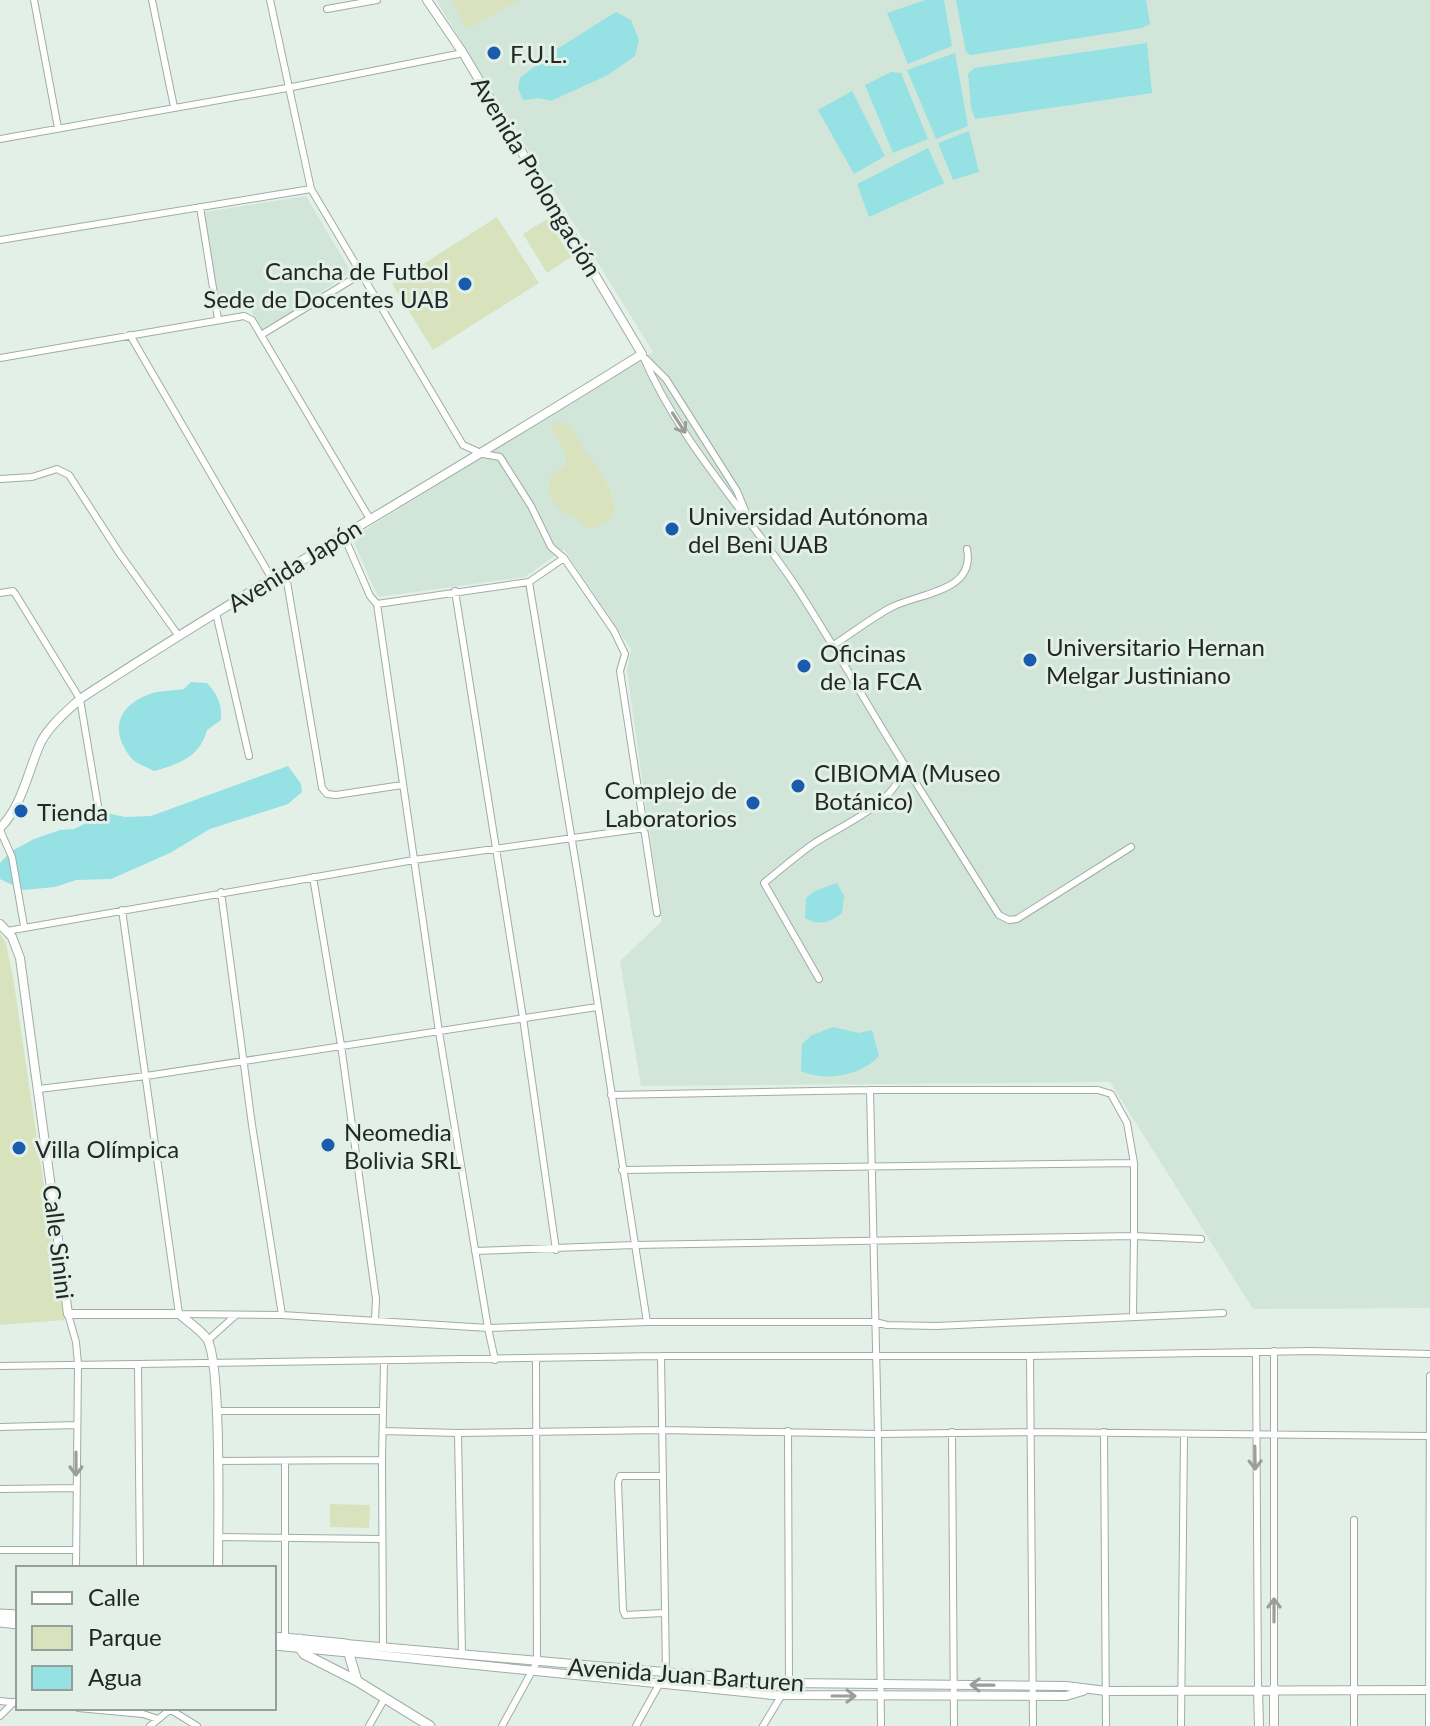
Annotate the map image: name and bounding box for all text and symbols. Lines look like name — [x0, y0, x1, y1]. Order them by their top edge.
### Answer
place label: F.U.L. — [510, 39, 567, 68]
marker: F.U.L. — [485, 44, 503, 62]
street label: Avenida Prolongación — [466, 71, 608, 281]
place label: Cancha de Futbol Sede de Docentes UAB — [203, 256, 449, 313]
marker: Cancha de Futbol Sede de Docentes UAB — [456, 275, 474, 293]
one-way arrow — [671, 411, 687, 434]
place label: Universidad Autónoma del Beni UAB — [688, 501, 928, 558]
street label: Avenida Japón — [222, 512, 366, 618]
marker: Universidad Autónoma del Beni UAB — [663, 520, 681, 538]
place label: Universitario Hernan Melgar Justiniano — [1046, 632, 1265, 689]
place label: Oficinas de la FCA — [820, 638, 922, 695]
marker: Universitario Hernan Melgar Justiniano — [1021, 651, 1039, 669]
marker: Oficinas de la FCA — [795, 657, 813, 675]
place label: CIBIOMA (Museo Botánico) — [814, 758, 1001, 815]
place label: Complejo de Laboratorios — [604, 775, 737, 832]
marker: CIBIOMA (Museo Botánico) — [789, 777, 807, 795]
marker: Complejo de Laboratorios — [744, 794, 762, 812]
place label: Tienda — [37, 797, 108, 826]
marker: Tienda — [12, 802, 30, 820]
place label: Neomedia Bolivia SRL — [344, 1117, 461, 1174]
place label: Villa Olímpica — [35, 1134, 179, 1163]
marker: Neomedia Bolivia SRL — [319, 1136, 337, 1154]
marker: Villa Olímpica — [10, 1139, 28, 1157]
street label: Calle Sinini — [38, 1183, 80, 1301]
one-way arrow — [1247, 1444, 1263, 1471]
one-way arrow — [68, 1450, 84, 1477]
legend — [16, 1566, 276, 1710]
text: Calle — [88, 1582, 140, 1611]
one-way arrow — [1266, 1597, 1282, 1624]
text: Parque — [88, 1622, 162, 1651]
street label: Avenida Juan Barturen — [567, 1651, 805, 1697]
text: Agua — [88, 1662, 142, 1691]
one-way arrow — [969, 1678, 996, 1693]
one-way arrow — [830, 1688, 857, 1704]

